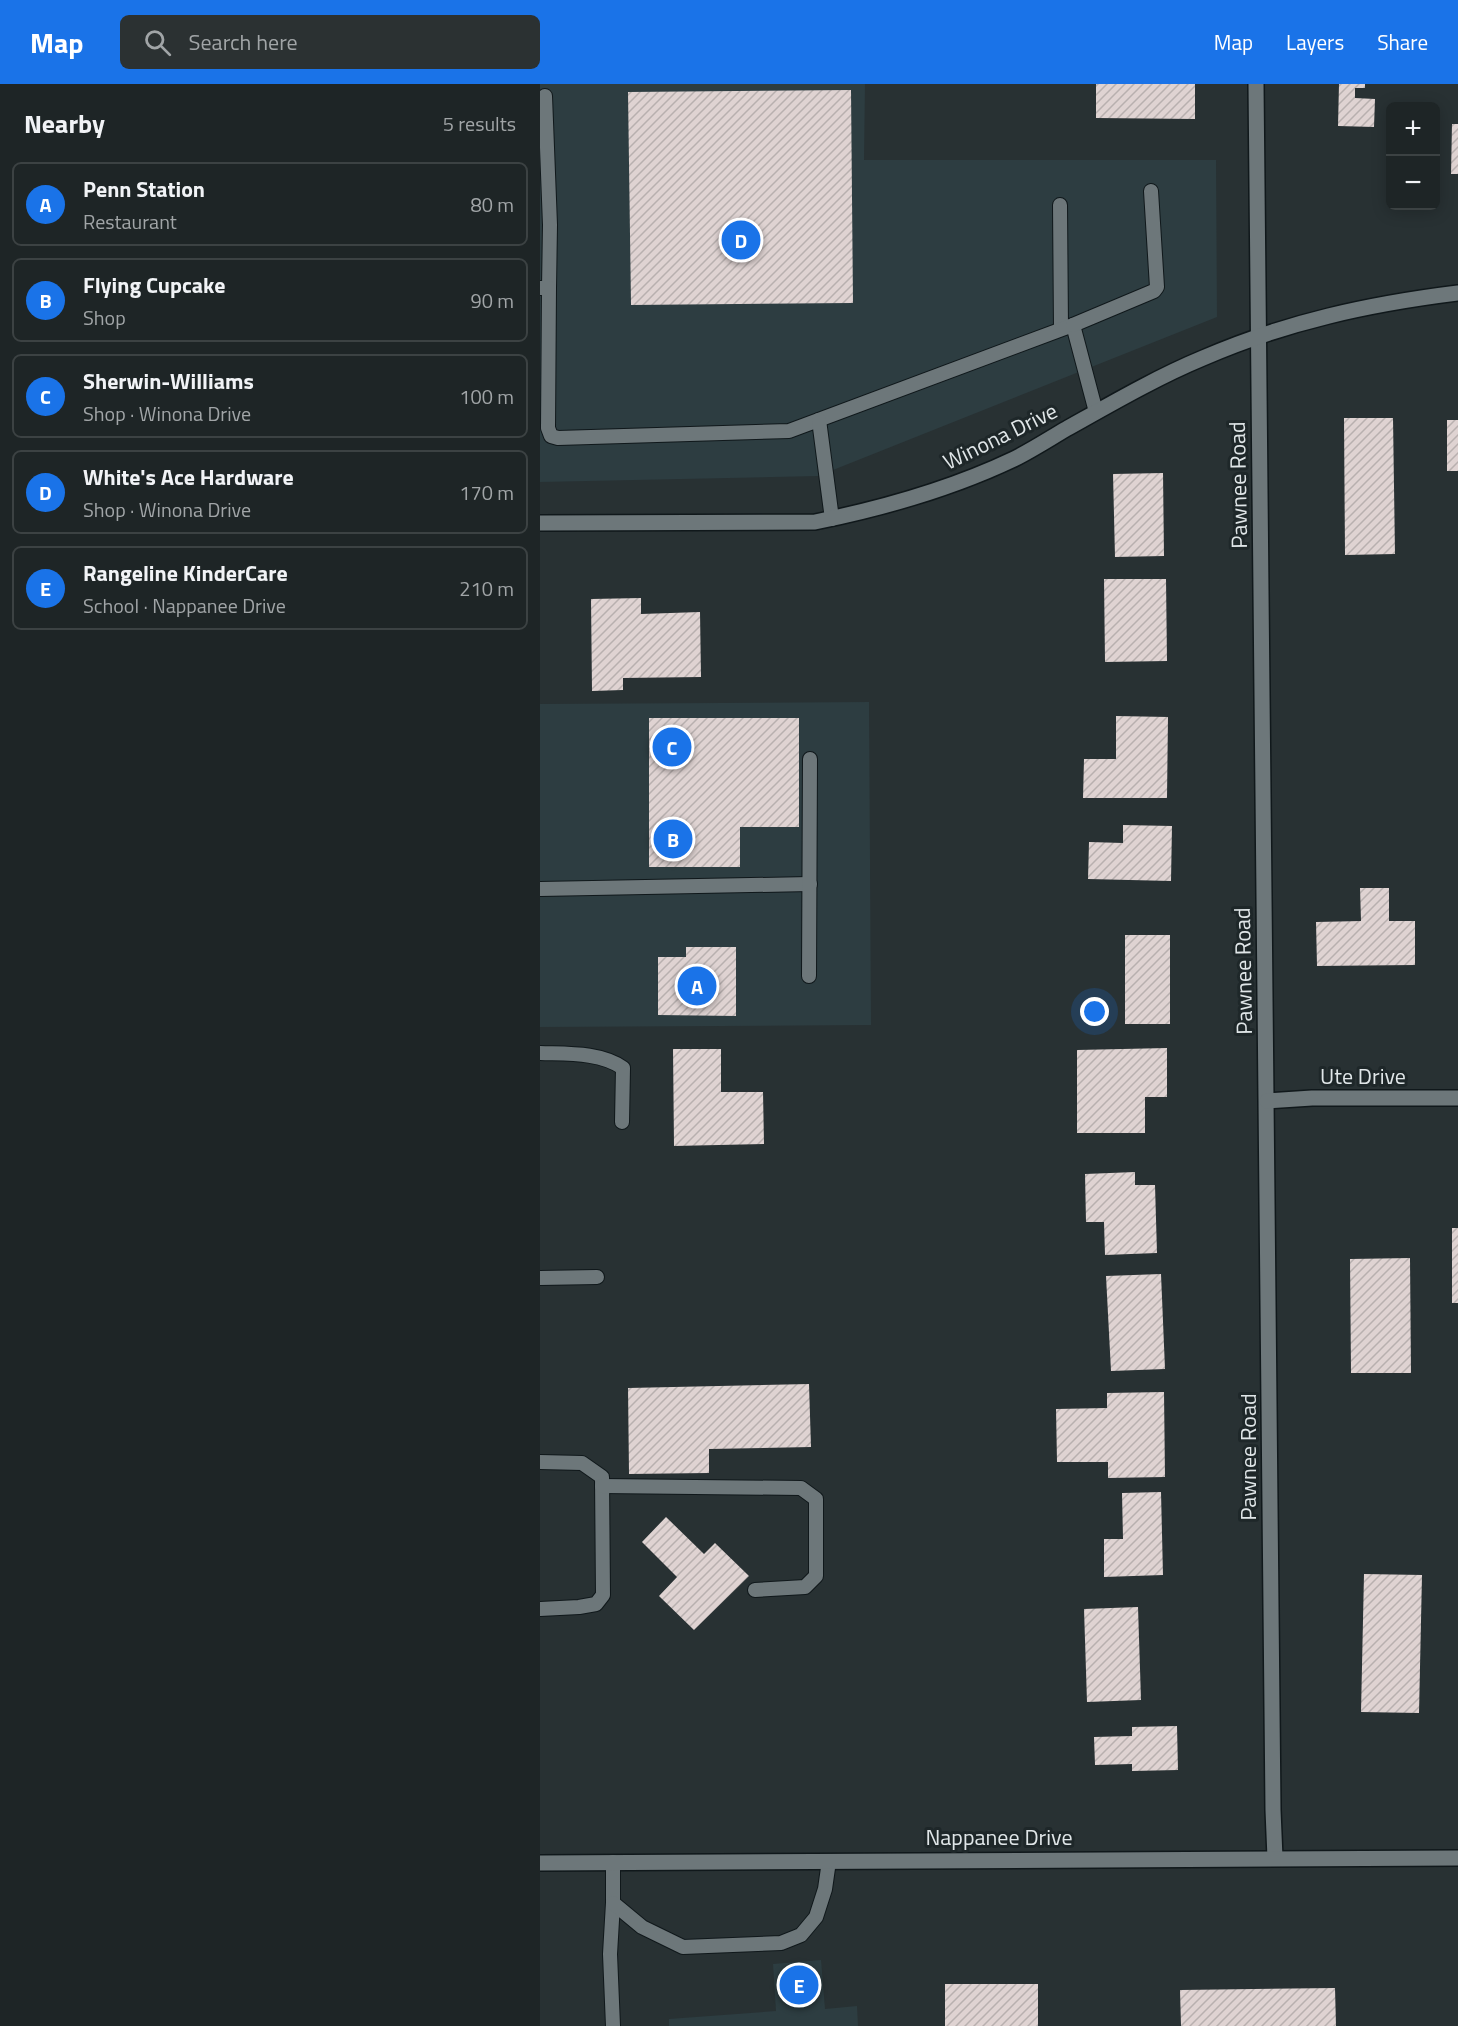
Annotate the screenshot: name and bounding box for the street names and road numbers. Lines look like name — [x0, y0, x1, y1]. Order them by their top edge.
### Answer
street label: Winona Drive — [937, 394, 1063, 478]
street label: Pawnee Road — [1220, 421, 1256, 549]
street label: Pawnee Road — [1225, 907, 1261, 1035]
street label: Ute Drive — [1320, 1059, 1406, 1093]
street label: Pawnee Road — [1231, 1393, 1265, 1521]
street label: Nappanee Drive — [925, 1820, 1073, 1854]

